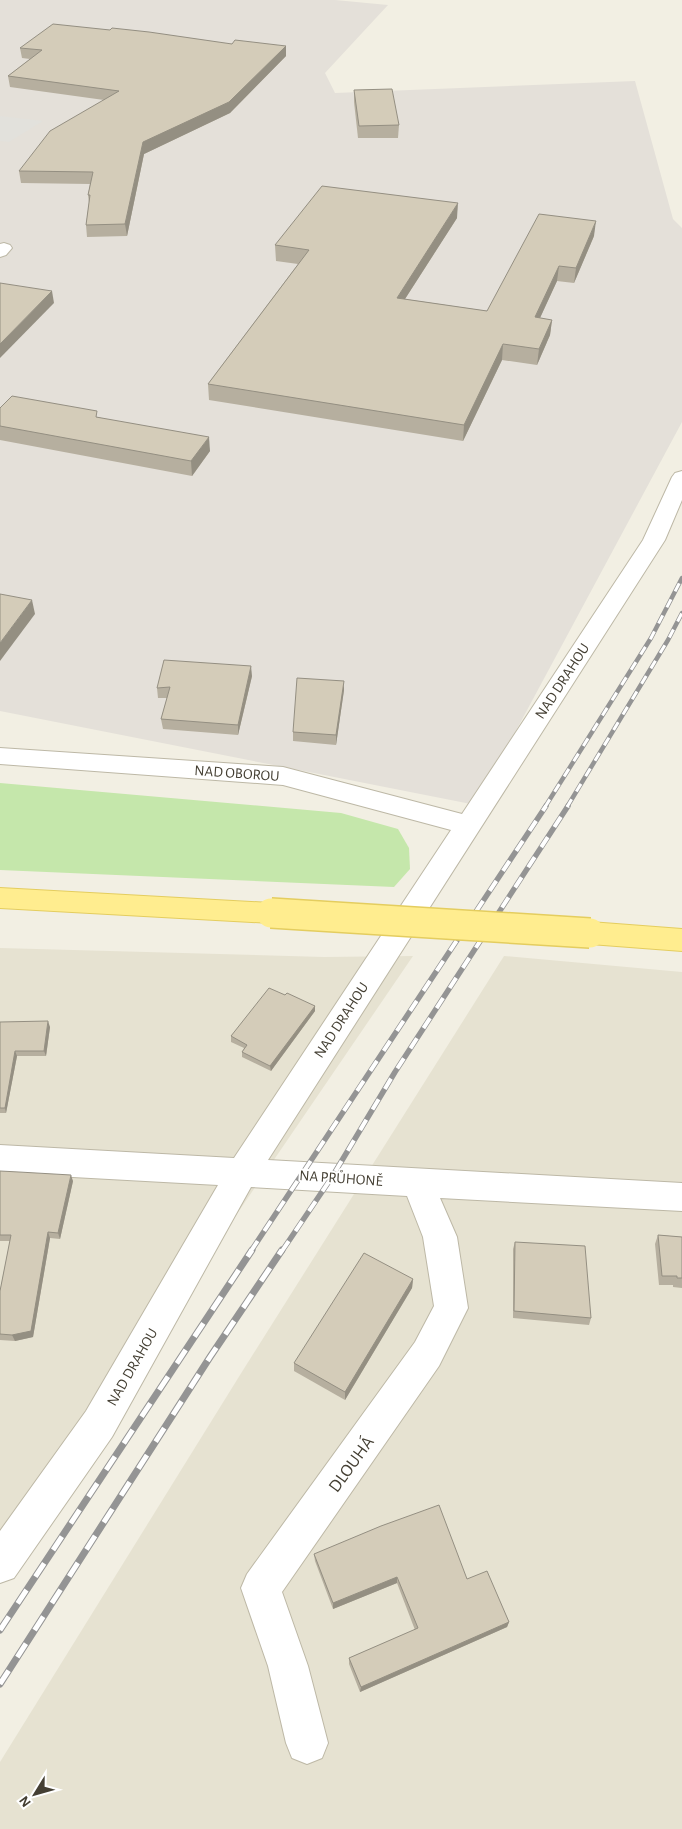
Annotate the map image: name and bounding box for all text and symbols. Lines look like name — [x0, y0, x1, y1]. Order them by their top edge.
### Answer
street label: NAD DRAHOU — [533, 641, 592, 722]
street label: NAD OBOROU — [194, 763, 280, 784]
street label: NAD DRAHOU — [312, 980, 371, 1061]
street label: NA PRŮHONĚ — [299, 1166, 383, 1189]
street label: NAD DRAHOU — [104, 1326, 161, 1409]
street label: DLOUHÁ — [323, 1431, 378, 1496]
north arrow — [10, 1769, 60, 1819]
text: N — [17, 1793, 34, 1809]

